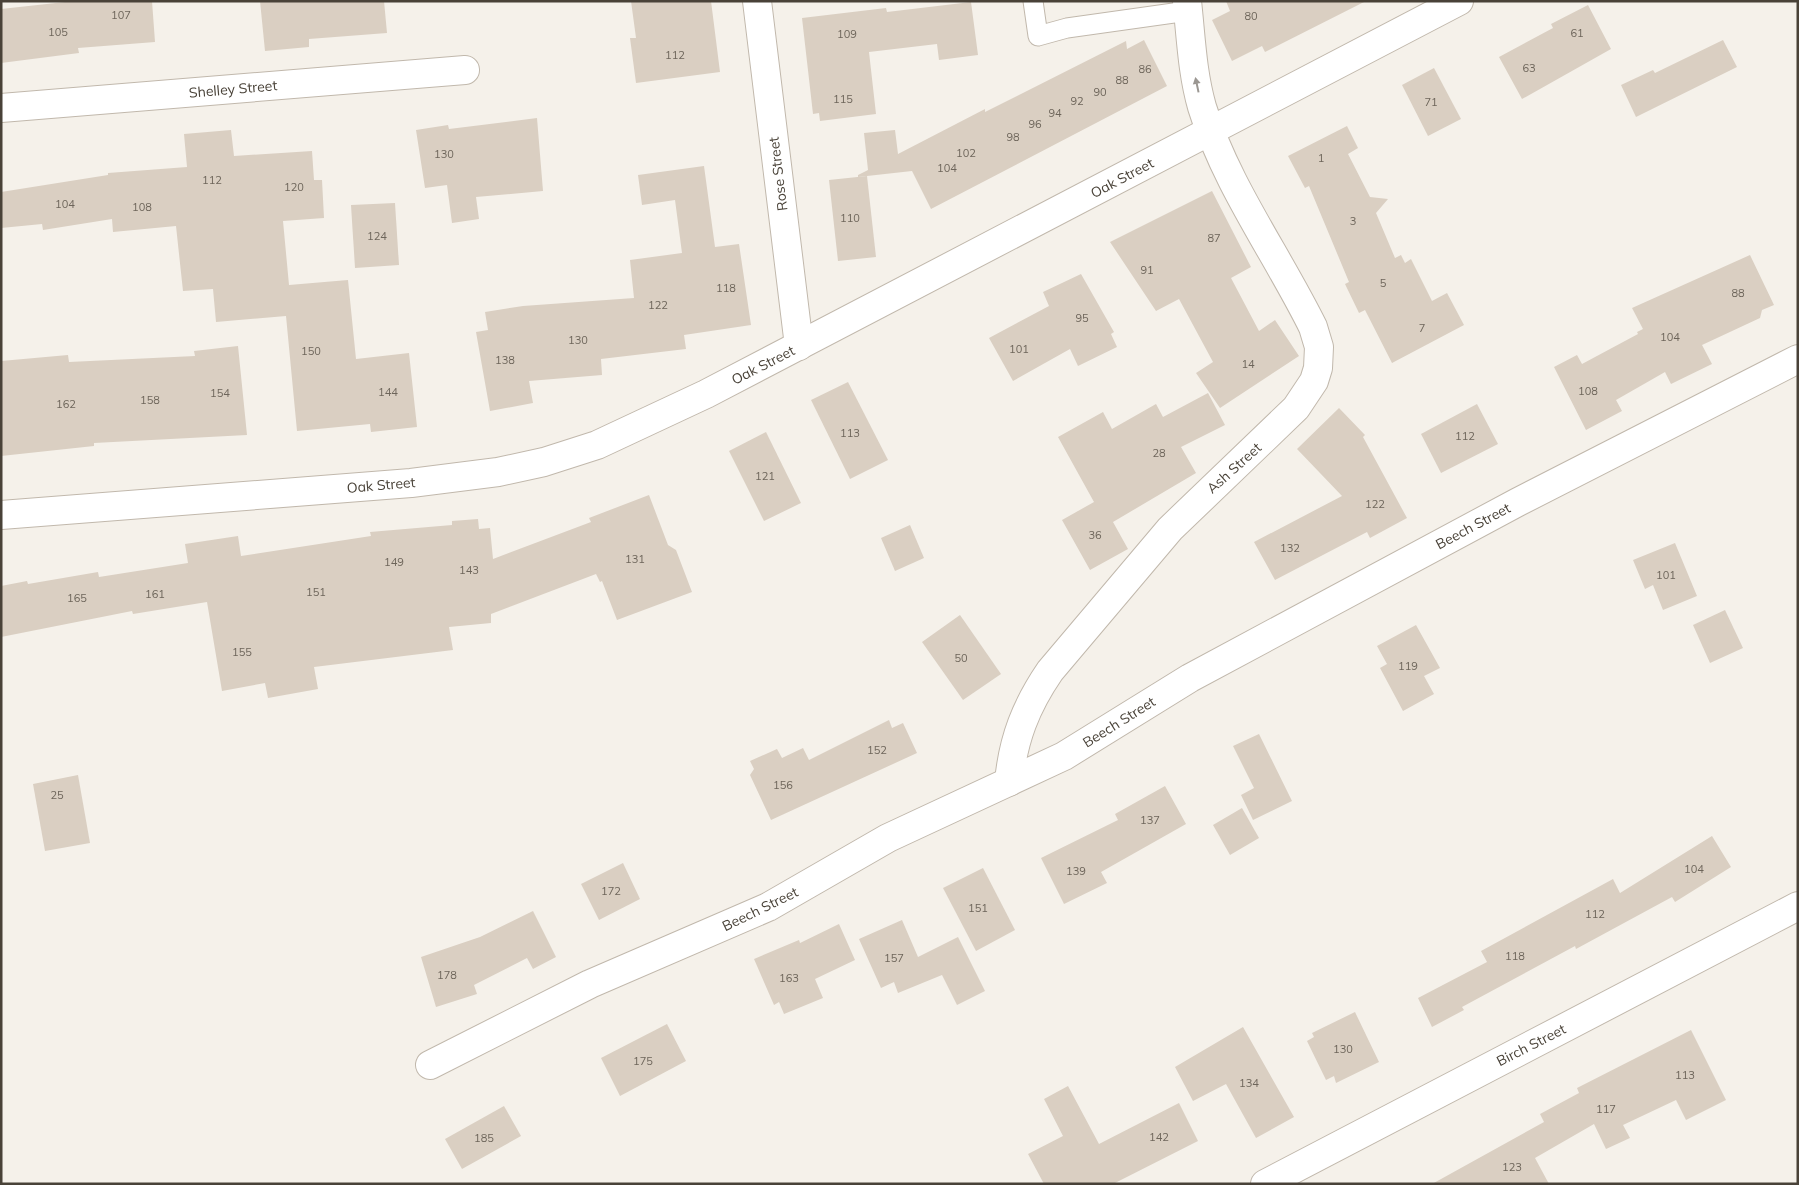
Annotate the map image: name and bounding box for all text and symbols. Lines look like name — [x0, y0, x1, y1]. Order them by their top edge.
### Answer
house number: 107 — [111, 8, 131, 22]
house number: 80 — [1244, 9, 1258, 23]
house number: 105 — [48, 25, 68, 39]
house number: 61 — [1570, 26, 1584, 40]
house number: 109 — [837, 27, 857, 41]
house number: 112 — [665, 48, 685, 62]
house number: 63 — [1522, 61, 1536, 75]
house number: 86 — [1138, 62, 1152, 76]
house number: 88 — [1115, 73, 1129, 87]
street label: Shelley Street — [188, 76, 278, 102]
one-way arrow — [1193, 77, 1201, 92]
house number: 90 — [1093, 85, 1107, 99]
house number: 115 — [833, 92, 853, 106]
house number: 92 — [1070, 94, 1084, 108]
house number: 71 — [1424, 95, 1438, 109]
house number: 94 — [1048, 106, 1062, 120]
house number: 96 — [1028, 117, 1042, 131]
house number: 98 — [1006, 130, 1020, 144]
street label: Rose Street — [765, 136, 791, 212]
house number: 102 — [956, 146, 976, 160]
house number: 130 — [434, 147, 454, 161]
house number: 1 — [1318, 151, 1324, 165]
street label: Oak Street — [1087, 154, 1157, 202]
house number: 104 — [937, 161, 957, 175]
house number: 112 — [202, 173, 222, 187]
house number: 120 — [284, 180, 304, 194]
house number: 104 — [55, 197, 75, 211]
house number: 108 — [132, 200, 152, 214]
house number: 110 — [840, 211, 860, 225]
house number: 3 — [1350, 214, 1356, 228]
house number: 124 — [367, 229, 387, 243]
house number: 87 — [1207, 231, 1221, 245]
house number: 91 — [1140, 263, 1154, 277]
house number: 5 — [1380, 276, 1387, 290]
house number: 118 — [716, 281, 736, 295]
house number: 88 — [1731, 286, 1745, 300]
house number: 122 — [648, 298, 668, 312]
house number: 95 — [1075, 311, 1089, 325]
house number: 7 — [1419, 321, 1425, 335]
house number: 104 — [1660, 330, 1680, 344]
house number: 130 — [568, 333, 588, 347]
street label: Oak Street — [728, 341, 798, 389]
house number: 101 — [1009, 342, 1029, 356]
house number: 150 — [301, 344, 321, 358]
house number: 138 — [495, 353, 515, 367]
house number: 14 — [1241, 357, 1255, 371]
house number: 108 — [1578, 384, 1598, 398]
house number: 144 — [378, 385, 398, 399]
house number: 154 — [210, 386, 230, 400]
house number: 158 — [140, 393, 160, 407]
house number: 162 — [56, 397, 76, 411]
house number: 113 — [840, 426, 860, 440]
house number: 112 — [1455, 429, 1475, 443]
street label: Ash Street — [1203, 439, 1265, 497]
house number: 28 — [1152, 446, 1166, 460]
house number: 121 — [755, 469, 775, 483]
street label: Oak Street — [346, 473, 416, 497]
house number: 122 — [1365, 497, 1385, 511]
street label: Beech Street — [1432, 499, 1514, 553]
house number: 36 — [1088, 528, 1102, 542]
house number: 132 — [1280, 541, 1300, 555]
house number: 131 — [625, 552, 645, 566]
house number: 149 — [384, 555, 404, 569]
house number: 143 — [459, 563, 479, 577]
house number: 101 — [1656, 568, 1676, 582]
house number: 151 — [306, 585, 326, 599]
house number: 161 — [145, 587, 165, 601]
house number: 165 — [67, 591, 87, 605]
house number: 155 — [232, 645, 252, 659]
house number: 50 — [954, 651, 968, 665]
house number: 119 — [1398, 659, 1418, 673]
street label: Beech Street — [1079, 693, 1159, 751]
house number: 152 — [867, 743, 887, 757]
house number: 156 — [773, 778, 793, 792]
house number: 25 — [50, 788, 64, 802]
house number: 137 — [1140, 813, 1160, 827]
house number: 104 — [1684, 862, 1704, 876]
house number: 139 — [1066, 864, 1086, 878]
street label: Beech Street — [719, 883, 801, 935]
house number: 172 — [601, 884, 621, 898]
house number: 151 — [968, 901, 988, 915]
house number: 112 — [1585, 907, 1605, 921]
house number: 118 — [1505, 949, 1525, 963]
house number: 157 — [884, 951, 904, 965]
house number: 178 — [437, 968, 457, 982]
house number: 163 — [779, 971, 799, 985]
street label: Birch Street — [1493, 1020, 1569, 1070]
house number: 130 — [1333, 1042, 1353, 1056]
house number: 175 — [633, 1054, 653, 1068]
house number: 113 — [1675, 1068, 1695, 1082]
house number: 134 — [1239, 1076, 1259, 1090]
house number: 117 — [1596, 1102, 1616, 1116]
house number: 142 — [1149, 1130, 1169, 1144]
house number: 185 — [474, 1131, 494, 1145]
house number: 123 — [1502, 1160, 1522, 1174]

